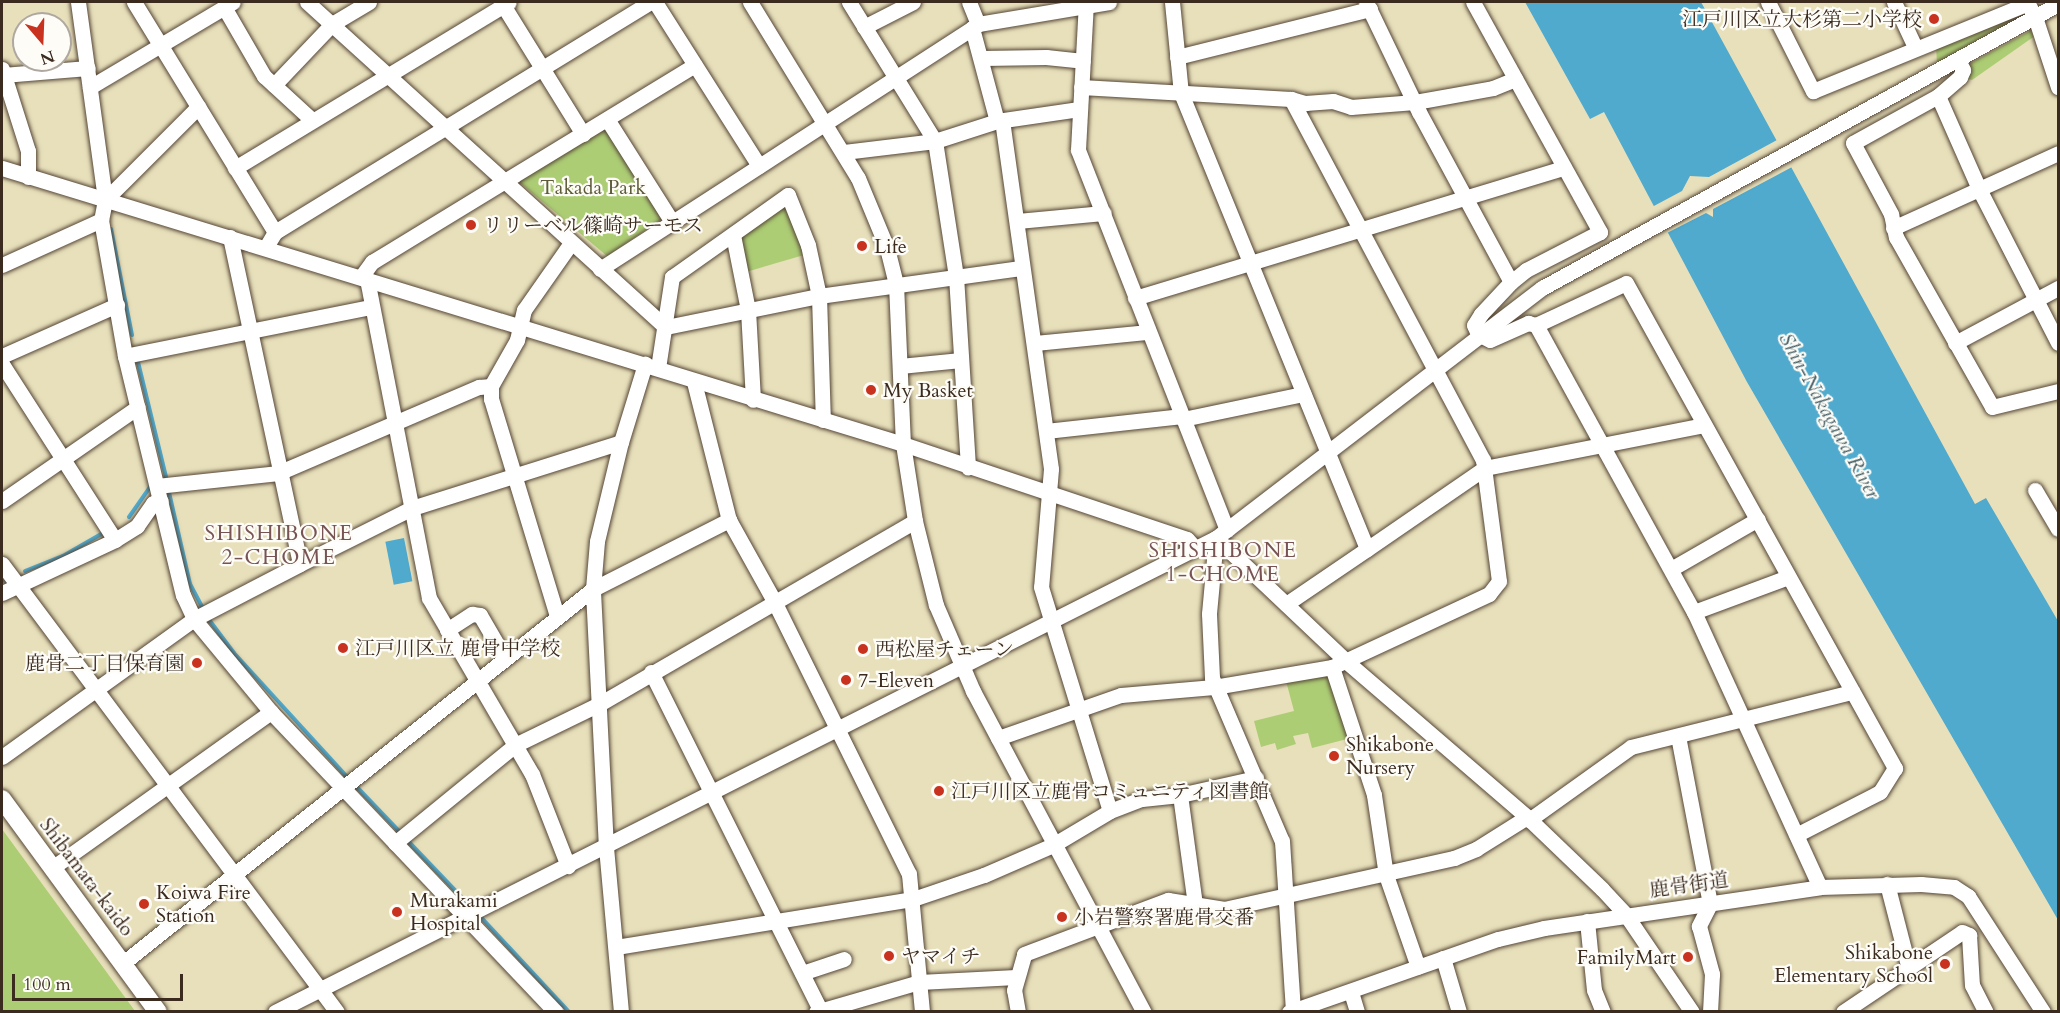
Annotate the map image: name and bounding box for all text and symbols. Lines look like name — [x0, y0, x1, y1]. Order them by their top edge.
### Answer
place label: 江戸川区立大杉第二小学校 — [1682, 7, 1922, 31]
north arrow — [12, 12, 72, 72]
marker: 江戸川区立大杉第二小学校 — [1927, 12, 1941, 26]
text: N — [37, 44, 57, 70]
park label: Takada Park — [540, 175, 646, 199]
place label: リリーベル篠崎サーモス — [483, 213, 703, 237]
marker: リリーベル篠崎サーモス — [464, 218, 478, 232]
place label: Life — [874, 234, 907, 258]
marker: Life — [855, 239, 869, 253]
water label: Shin-Nakagawa River — [1773, 329, 1885, 503]
place label: My Basket — [883, 378, 973, 402]
marker: My Basket — [864, 383, 878, 397]
district label: SHISHIBONE 2-CHOME — [205, 521, 353, 571]
district label: SHISHIBONE 1-CHOME — [1149, 538, 1297, 588]
place label: 江戸川区立 鹿骨中学校 — [355, 636, 560, 660]
place label: 西松屋チェーン — [875, 637, 1015, 661]
marker: 江戸川区立 鹿骨中学校 — [336, 641, 350, 655]
marker: 西松屋チェーン — [856, 642, 870, 656]
place label: 鹿骨二丁目保育園 — [25, 651, 185, 675]
marker: 鹿骨二丁目保育園 — [190, 656, 204, 670]
place label: 7-Eleven — [858, 668, 934, 692]
marker: 7-Eleven — [839, 673, 853, 687]
place label: Shikabone Nursery — [1346, 732, 1434, 779]
marker: Shikabone Nursery — [1327, 749, 1341, 763]
place label: 江戸川区立鹿骨コミュニティ図書館 — [951, 779, 1271, 803]
marker: 江戸川区立鹿骨コミュニティ図書館 — [932, 784, 946, 798]
street label: Shibamata-kaido — [35, 813, 139, 941]
street label: 鹿骨街道 — [1648, 868, 1730, 902]
place label: Koiwa Fire Station — [156, 880, 251, 927]
place label: Murakami Hospital — [410, 888, 498, 935]
marker: Koiwa Fire Station — [137, 897, 151, 911]
marker: Murakami Hospital — [388, 903, 406, 921]
place label: 小岩警察署鹿骨交番 — [1074, 905, 1254, 929]
marker: 小岩警察署鹿骨交番 — [1055, 910, 1069, 924]
place label: Shikabone Elementary School — [1774, 940, 1933, 987]
place label: ヤマイチ — [901, 944, 981, 968]
place label: FamilyMart — [1577, 945, 1676, 969]
marker: ヤマイチ — [882, 949, 896, 963]
marker: FamilyMart — [1681, 950, 1695, 964]
marker: Shikabone Elementary School — [1938, 957, 1952, 971]
scale bar — [15, 962, 186, 1000]
text: 100 m — [23, 972, 71, 997]

